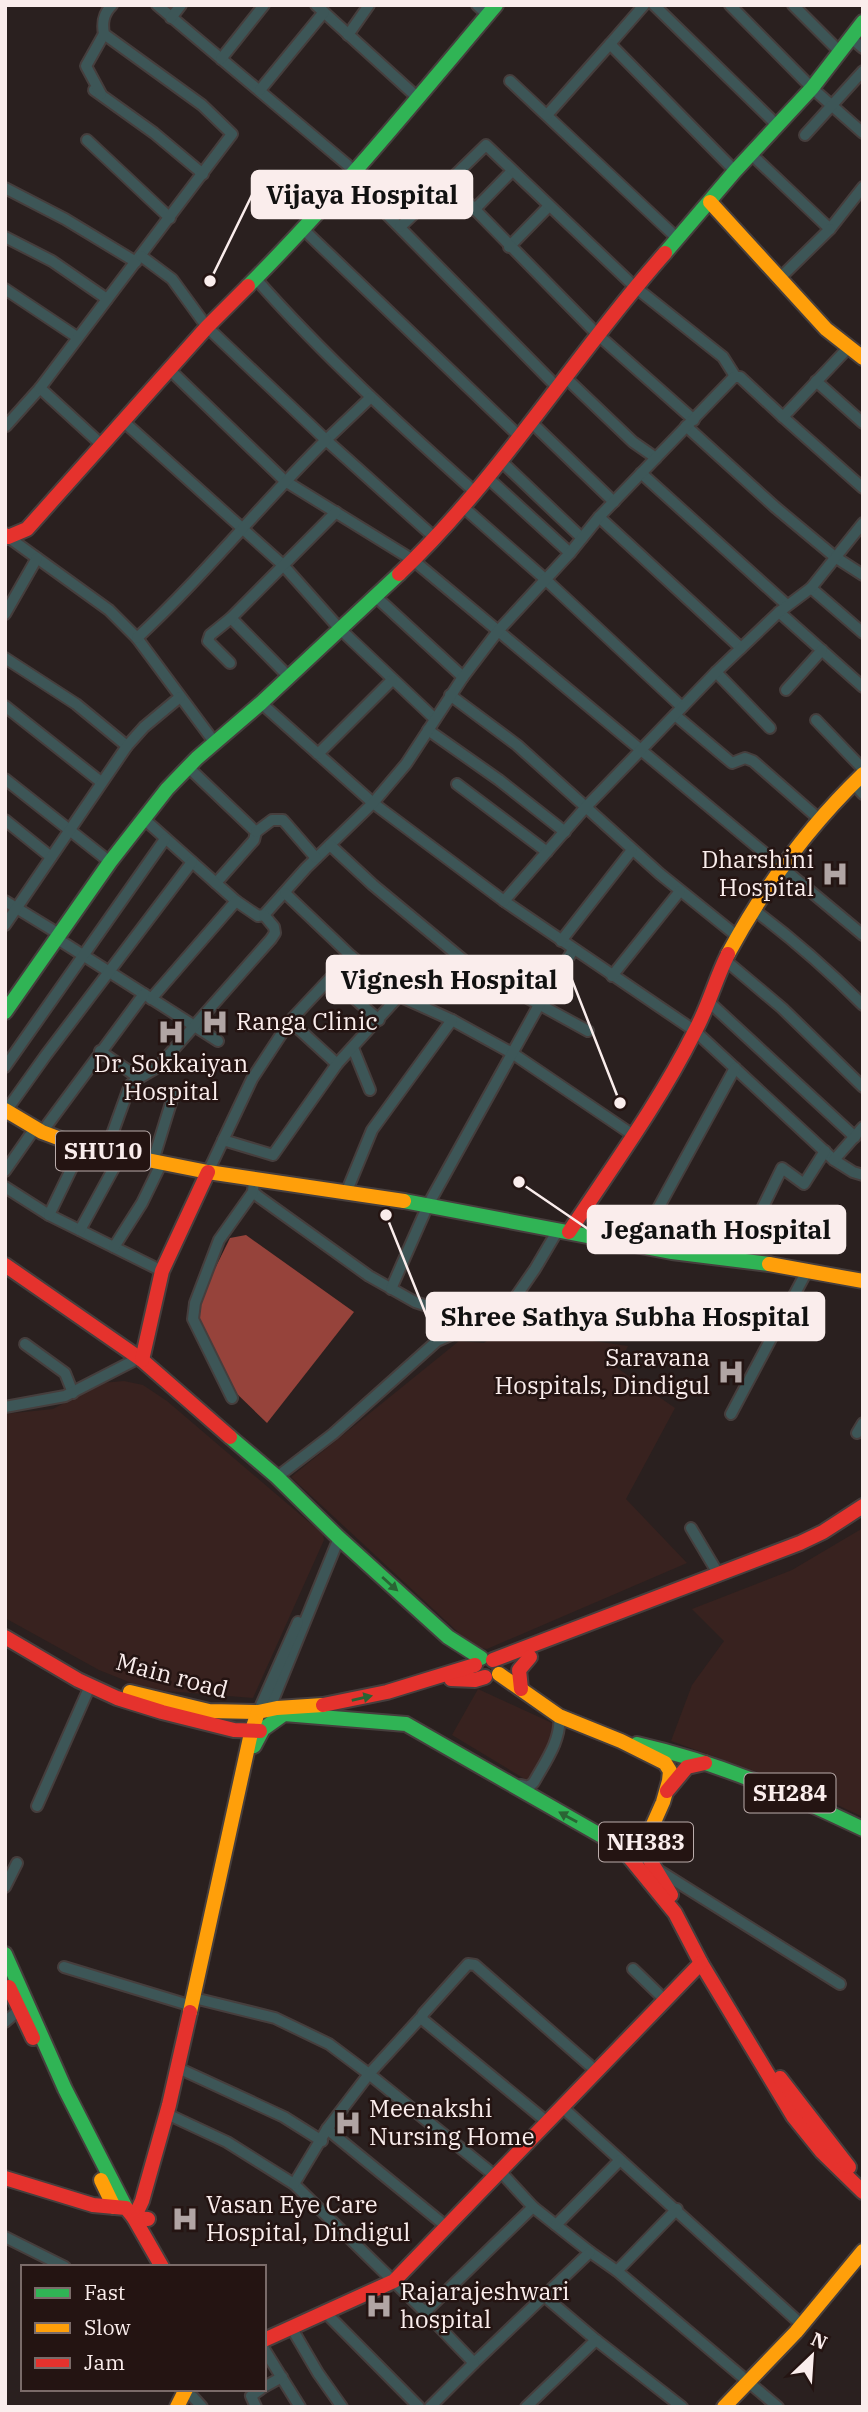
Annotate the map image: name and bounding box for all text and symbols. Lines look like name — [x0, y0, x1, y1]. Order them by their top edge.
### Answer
callout: Vijaya Hospital — [252, 171, 472, 218]
text: Vijaya Hospital — [266, 177, 458, 211]
place label: Dharshini Hospital — [701, 843, 814, 903]
hospital icon: Dharshini Hospital — [820, 859, 850, 889]
callout: Vignesh Hospital — [327, 956, 572, 1003]
text: Vignesh Hospital — [340, 962, 558, 996]
place label: Ranga Clinic — [236, 1005, 378, 1037]
hospital icon: Ranga Clinic — [200, 1007, 230, 1037]
hospital icon: Dr. Sokkaiyan Hospital — [156, 1017, 186, 1047]
place label: Dr. Sokkaiyan Hospital — [94, 1047, 248, 1107]
road number: SHU10 — [56, 1132, 150, 1170]
callout: Jeganath Hospital — [588, 1206, 845, 1253]
text: Jeganath Hospital — [601, 1212, 831, 1246]
callout: Shree Sathya Subha Hospital — [427, 1293, 824, 1340]
text: Shree Sathya Subha Hospital — [440, 1299, 810, 1333]
place label: Saravana Hospitals, Dindigul — [494, 1341, 710, 1401]
hospital icon: Saravana Hospitals, Dindigul — [716, 1357, 746, 1387]
one-way arrow — [381, 1576, 398, 1591]
street label: Main road — [113, 1645, 232, 1705]
one-way arrow — [351, 1692, 373, 1703]
road number: SH284 — [744, 1774, 836, 1812]
one-way arrow — [558, 1811, 578, 1823]
road number: NH383 — [599, 1823, 693, 1862]
place label: Meenakshi Nursing Home — [369, 2092, 535, 2152]
hospital icon: Meenakshi Nursing Home — [333, 2108, 363, 2138]
place label: Vasan Eye Care Hospital, Dindigul — [206, 2188, 411, 2248]
hospital icon: Vasan Eye Care Hospital, Dindigul — [170, 2204, 200, 2234]
legend — [21, 2265, 266, 2391]
place label: Rajarajeshwari hospital — [400, 2275, 570, 2335]
text: Fast — [84, 2278, 125, 2306]
hospital icon: Rajarajeshwari hospital — [364, 2291, 394, 2321]
text: Slow — [84, 2313, 131, 2341]
north arrow — [777, 2321, 847, 2391]
text: N — [807, 2327, 831, 2355]
text: Jam — [84, 2348, 125, 2376]

